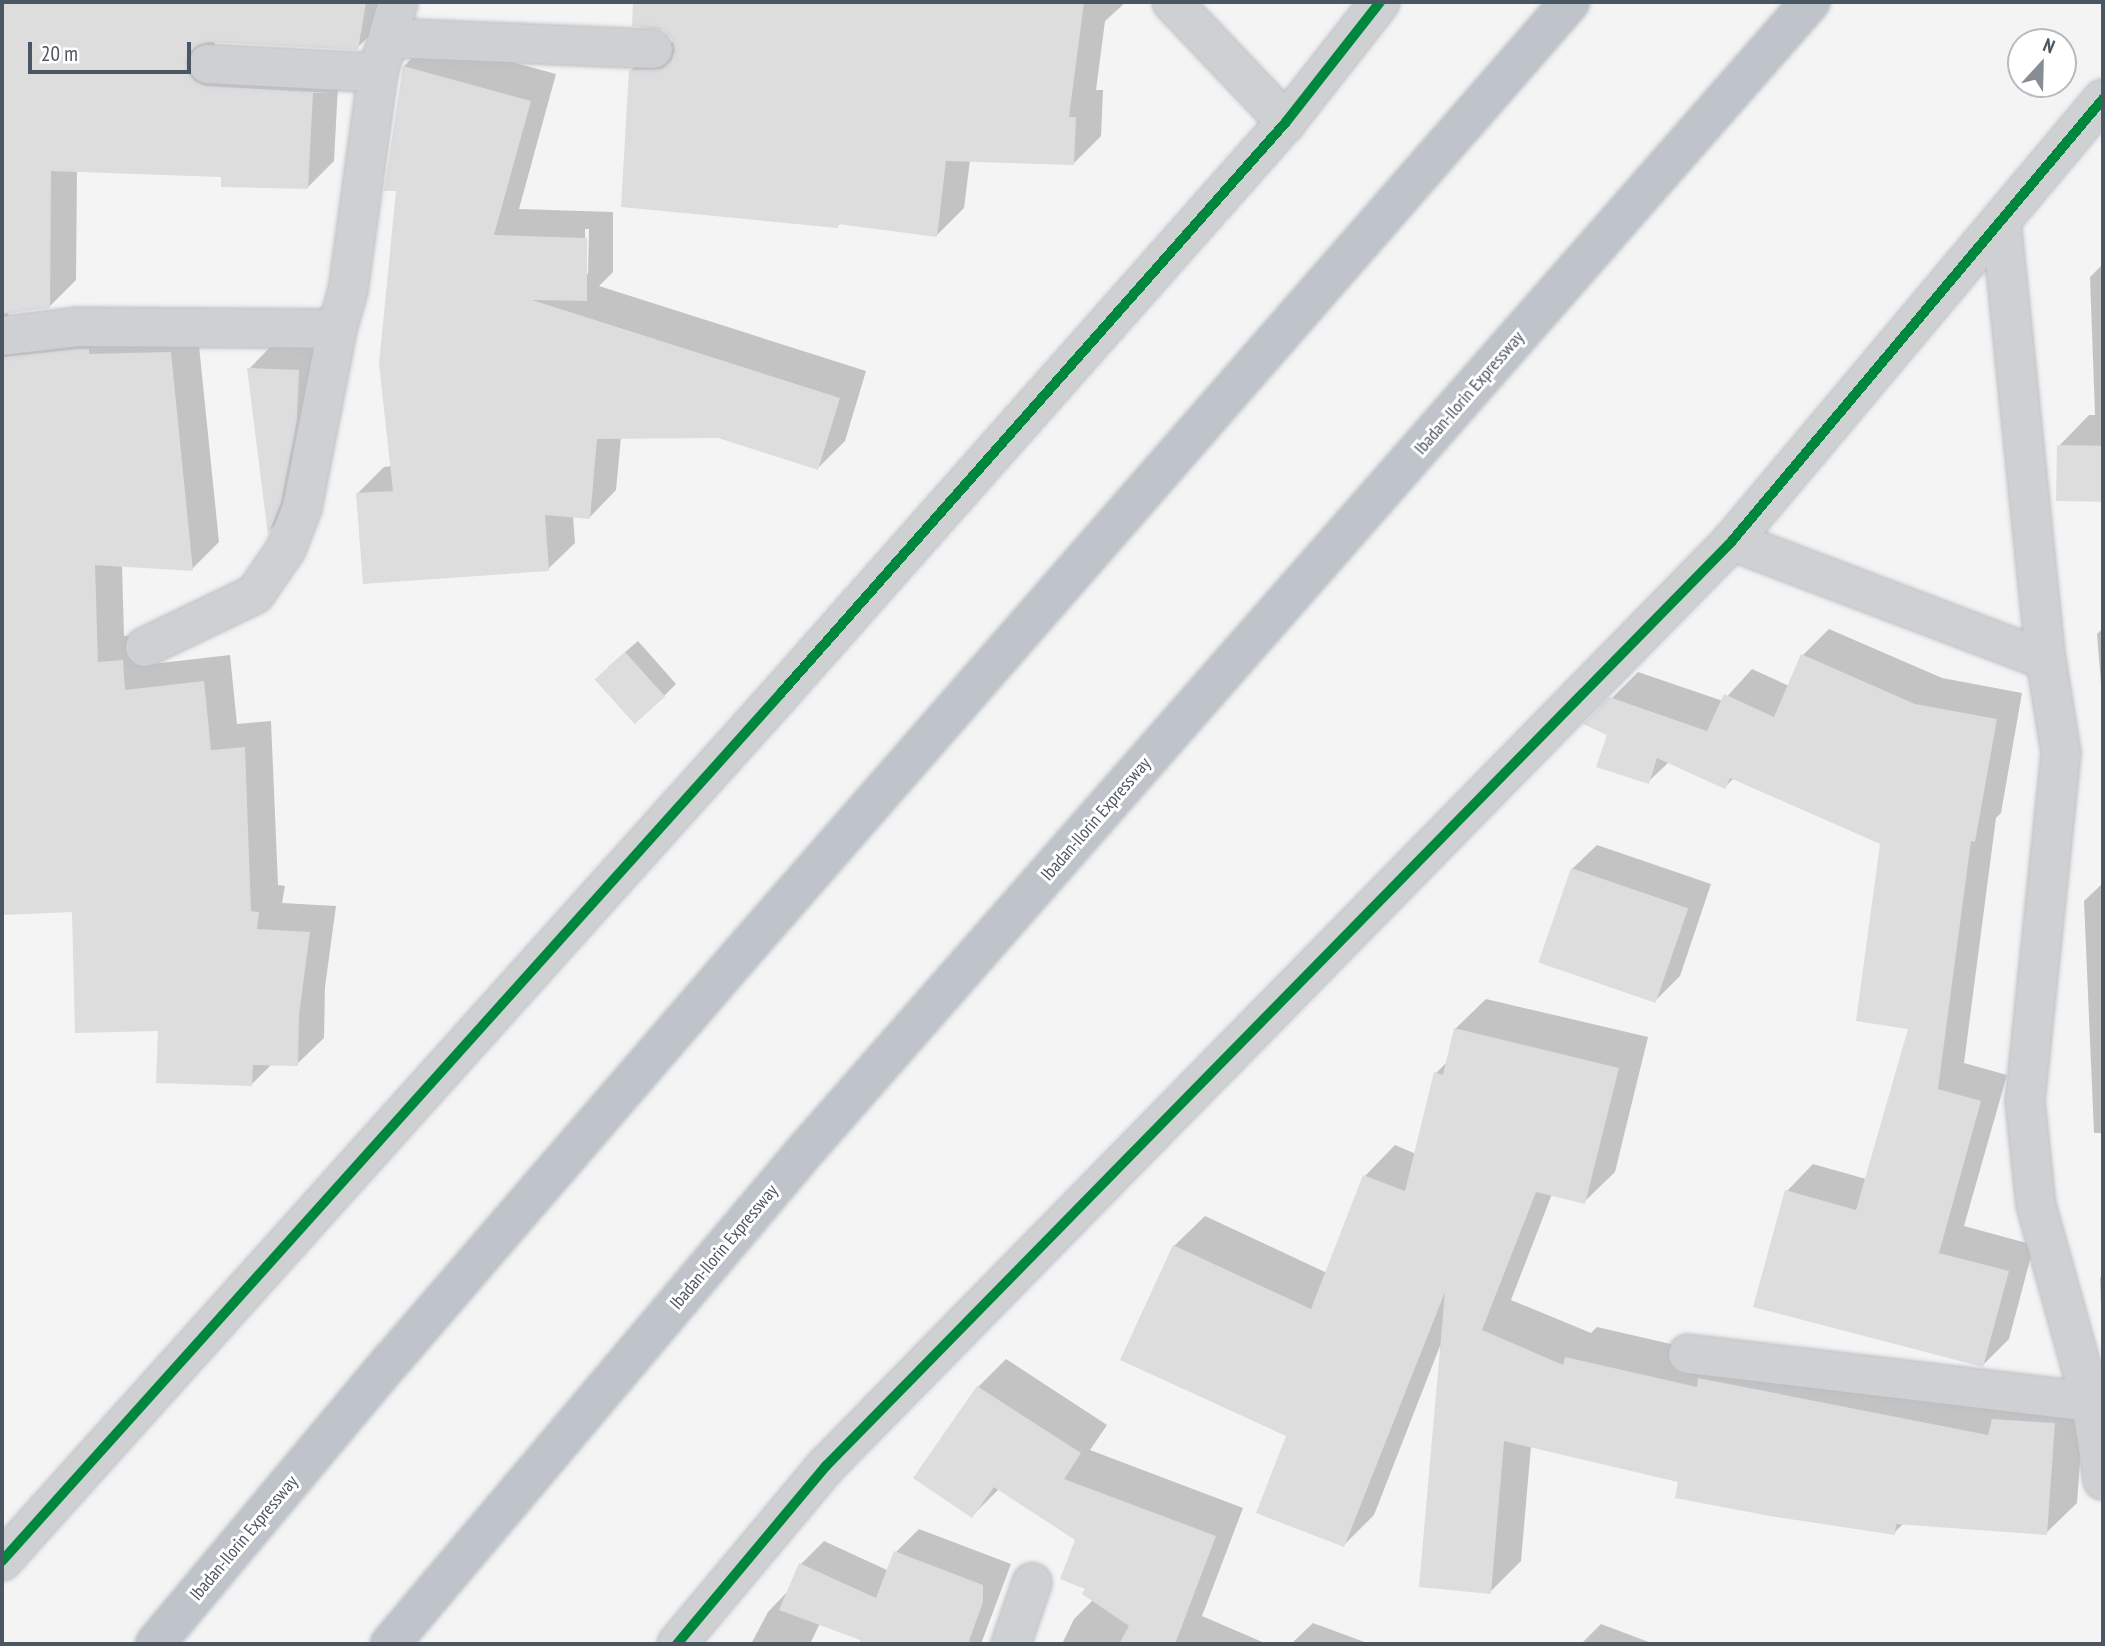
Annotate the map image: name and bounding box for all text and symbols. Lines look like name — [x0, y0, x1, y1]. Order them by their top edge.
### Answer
scale bar — [32, 28, 194, 72]
north arrow — [2007, 28, 2077, 98]
text: N — [2040, 32, 2058, 58]
text: 20 m — [41, 40, 78, 67]
street label: Ibadan-Ilorin Expressway — [1410, 327, 1528, 459]
street label: Ibadan-Ilorin Expressway — [1037, 753, 1155, 885]
street label: Ibadan-Ilorin Expressway — [666, 1180, 782, 1314]
street label: Ibadan-Ilorin Expressway — [186, 1471, 302, 1605]

